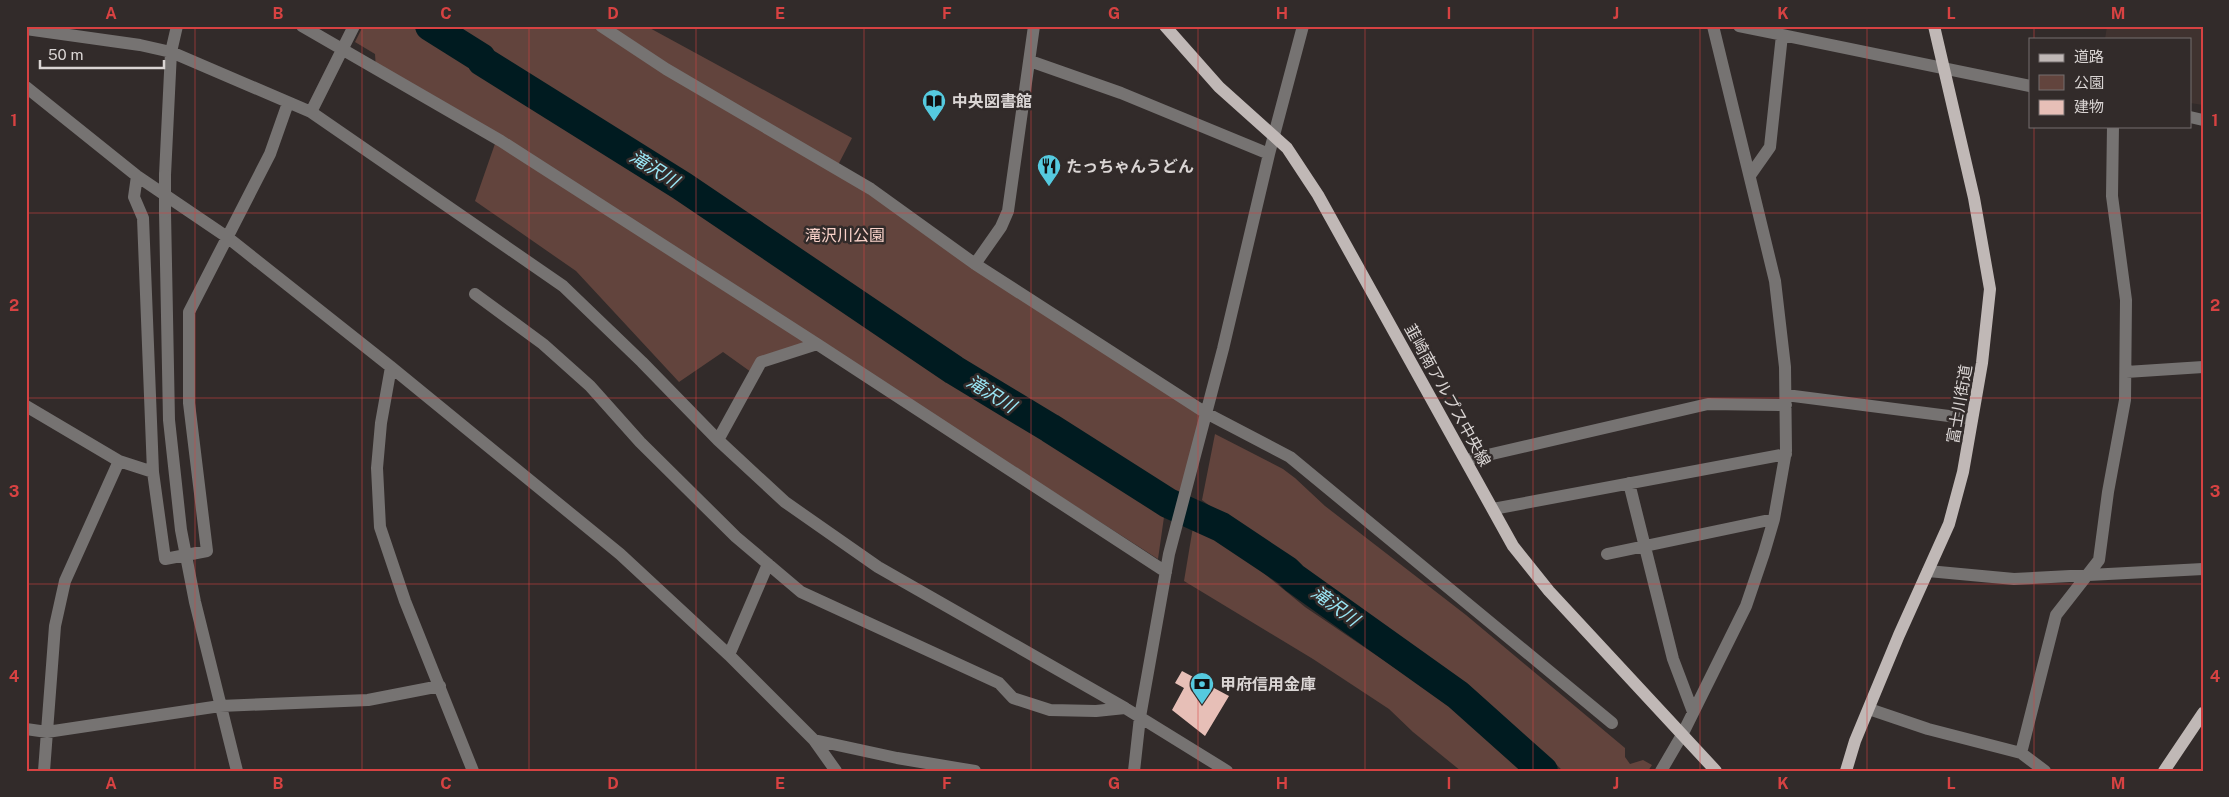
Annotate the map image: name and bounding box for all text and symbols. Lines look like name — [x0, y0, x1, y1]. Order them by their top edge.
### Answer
text: A — [105, 4, 117, 23]
text: B — [273, 4, 284, 23]
text: C — [440, 4, 452, 23]
text: D — [607, 4, 619, 23]
text: E — [775, 4, 785, 23]
text: F — [942, 4, 952, 23]
text: G — [1108, 4, 1120, 23]
text: H — [1276, 4, 1288, 23]
text: I — [1447, 4, 1451, 23]
text: J — [1613, 4, 1619, 23]
text: K — [1777, 4, 1789, 23]
text: L — [1946, 4, 1956, 23]
text: M — [2111, 4, 2125, 23]
scale bar — [40, 38, 164, 70]
legend — [2029, 38, 2192, 128]
text: 50 m — [48, 46, 83, 63]
text: 道路 — [2074, 48, 2104, 65]
text: 公園 — [2074, 74, 2104, 91]
library icon: 中央図書館 — [921, 88, 947, 122]
place label: 中央図書館 — [952, 92, 1032, 111]
text: 建物 — [2074, 98, 2104, 115]
text: 1 — [11, 111, 17, 130]
text: 1 — [2212, 111, 2218, 130]
water label: 滝沢川 — [626, 145, 684, 193]
restaurant icon: たっちゃんうどん — [1036, 153, 1062, 187]
place label: たっちゃんうどん — [1066, 157, 1194, 176]
park label: 滝沢川公園 — [805, 226, 885, 245]
text: 2 — [9, 296, 19, 315]
text: 2 — [2210, 296, 2220, 315]
street label: 韮崎南アルプス中央線 — [1401, 321, 1495, 470]
street label: 富士川街道 — [1943, 363, 1976, 445]
water label: 滝沢川 — [963, 370, 1021, 418]
text: 3 — [9, 482, 19, 501]
text: 3 — [2210, 482, 2220, 501]
water label: 滝沢川 — [1307, 581, 1365, 631]
text: 4 — [9, 667, 20, 686]
text: 4 — [2210, 667, 2221, 686]
bank icon: 甲府信用金庫 — [1189, 671, 1215, 705]
place label: 甲府信用金庫 — [1220, 675, 1316, 694]
text: A — [105, 774, 117, 793]
text: B — [273, 774, 284, 793]
text: C — [440, 774, 452, 793]
text: D — [607, 774, 619, 793]
text: E — [775, 774, 785, 793]
text: F — [942, 774, 952, 793]
text: G — [1108, 774, 1120, 793]
text: H — [1276, 774, 1288, 793]
text: I — [1447, 774, 1451, 793]
text: J — [1613, 774, 1619, 793]
text: K — [1777, 774, 1789, 793]
text: L — [1946, 774, 1956, 793]
text: M — [2111, 774, 2125, 793]

